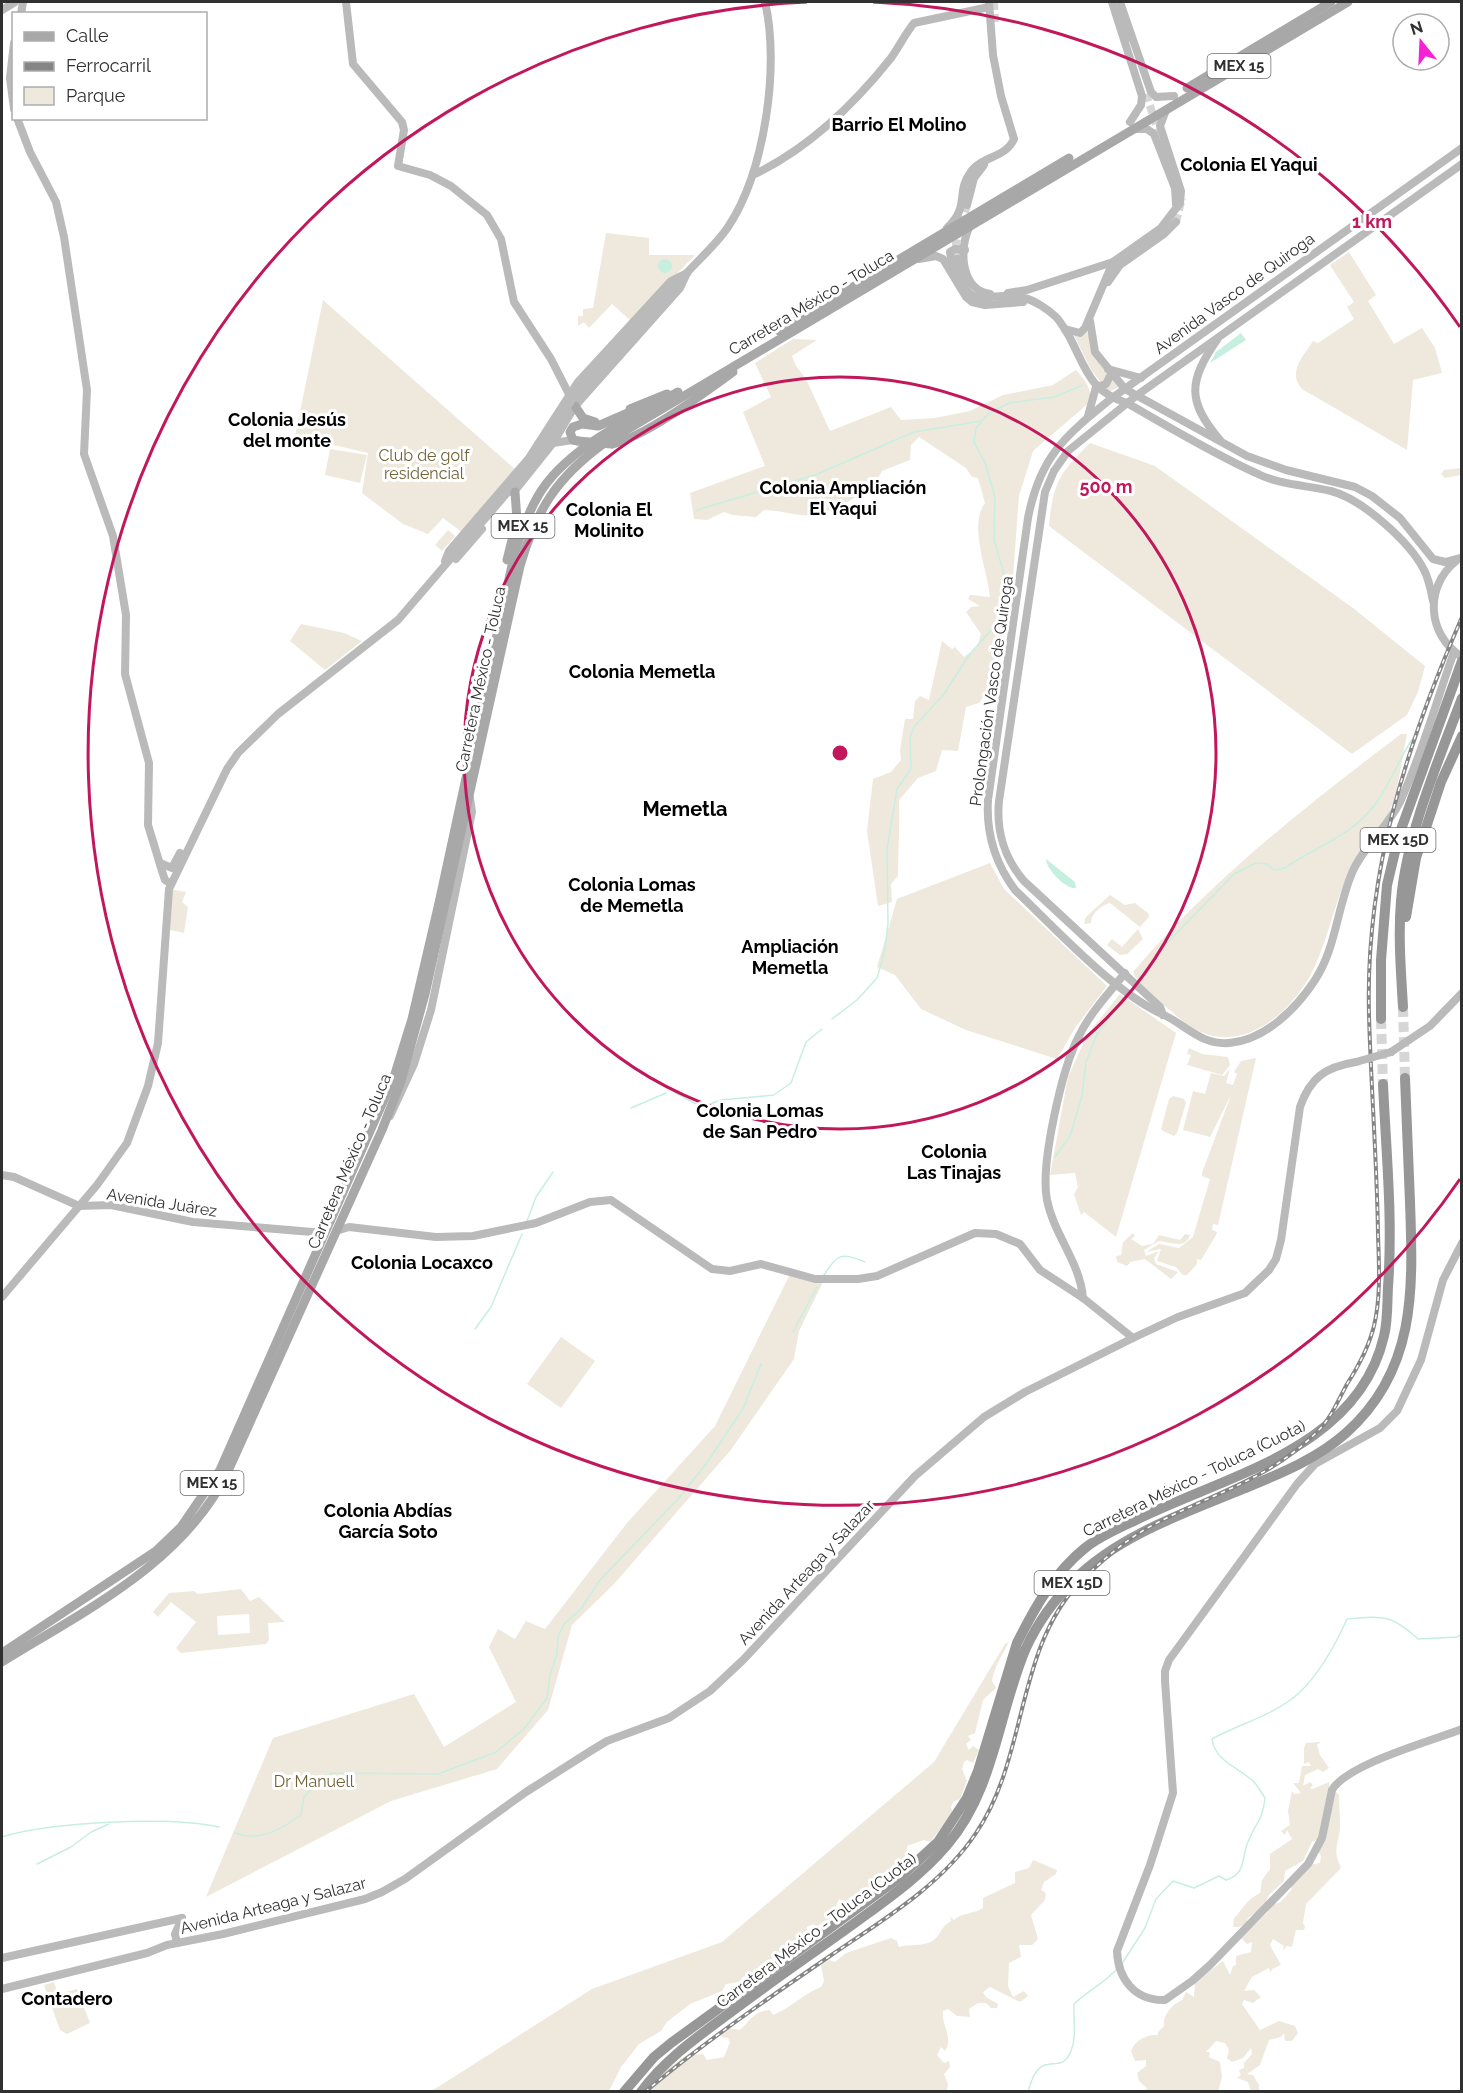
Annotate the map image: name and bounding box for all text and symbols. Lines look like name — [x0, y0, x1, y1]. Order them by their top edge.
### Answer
legend — [12, 12, 207, 120]
north arrow — [1391, 12, 1451, 72]
text: N — [1408, 17, 1425, 39]
text: Calle — [66, 25, 109, 46]
road number: MEX 15 — [1208, 54, 1270, 78]
text: Ferrocarril — [66, 55, 151, 76]
text: Parque — [66, 85, 126, 106]
district label: Barrio El Molino — [831, 114, 967, 135]
district label: Colonia El Yaqui — [1180, 154, 1318, 175]
text: 1 km — [1352, 211, 1392, 232]
street label: Avenida Vasco de Quiroga — [1150, 229, 1318, 358]
street label: Carretera México - Toluca — [725, 246, 897, 359]
district label: Colonia Jesús del monte — [228, 409, 346, 451]
park label: Club de golf residencial — [378, 446, 470, 483]
text: 500 m — [1079, 476, 1133, 497]
district label: Colonia Ampliación El Yaqui — [760, 477, 926, 519]
district label: Colonia El Molinito — [566, 499, 653, 541]
road number: MEX 15 — [492, 514, 554, 538]
street label: Prolongación Vasco de Quiroga — [966, 575, 1017, 807]
street label: Carretera México - Toluca — [452, 585, 509, 774]
district label: Colonia Memetla — [569, 661, 715, 682]
centre of rings — [830, 743, 850, 763]
district label: Memetla — [642, 797, 728, 821]
road number: MEX 15D — [1360, 828, 1436, 852]
district label: Colonia Lomas de Memetla — [568, 874, 696, 916]
district label: Ampliación Memetla — [741, 936, 839, 978]
street label: Carretera México - Toluca — [304, 1070, 395, 1252]
district label: Colonia Lomas de San Pedro — [696, 1100, 824, 1142]
district label: Colonia Las Tinajas — [907, 1141, 1001, 1183]
street label: Avenida Juárez — [105, 1184, 219, 1221]
district label: Colonia Locaxco — [351, 1252, 493, 1273]
street label: Carretera México - Toluca (Cuota) — [1080, 1416, 1309, 1541]
road number: MEX 15 — [180, 1471, 244, 1495]
street label: Avenida Arteaga y Salazar — [734, 1496, 879, 1649]
district label: Colonia Abdías García Soto — [324, 1500, 452, 1542]
road number: MEX 15D — [1034, 1571, 1110, 1595]
park label: Dr Manuell — [274, 1772, 355, 1791]
street label: Carretera México - Toluca (Cuota) — [713, 1849, 920, 2012]
street label: Avenida Arteaga y Salazar — [178, 1873, 368, 1938]
district label: Contadero — [21, 1988, 113, 2009]

